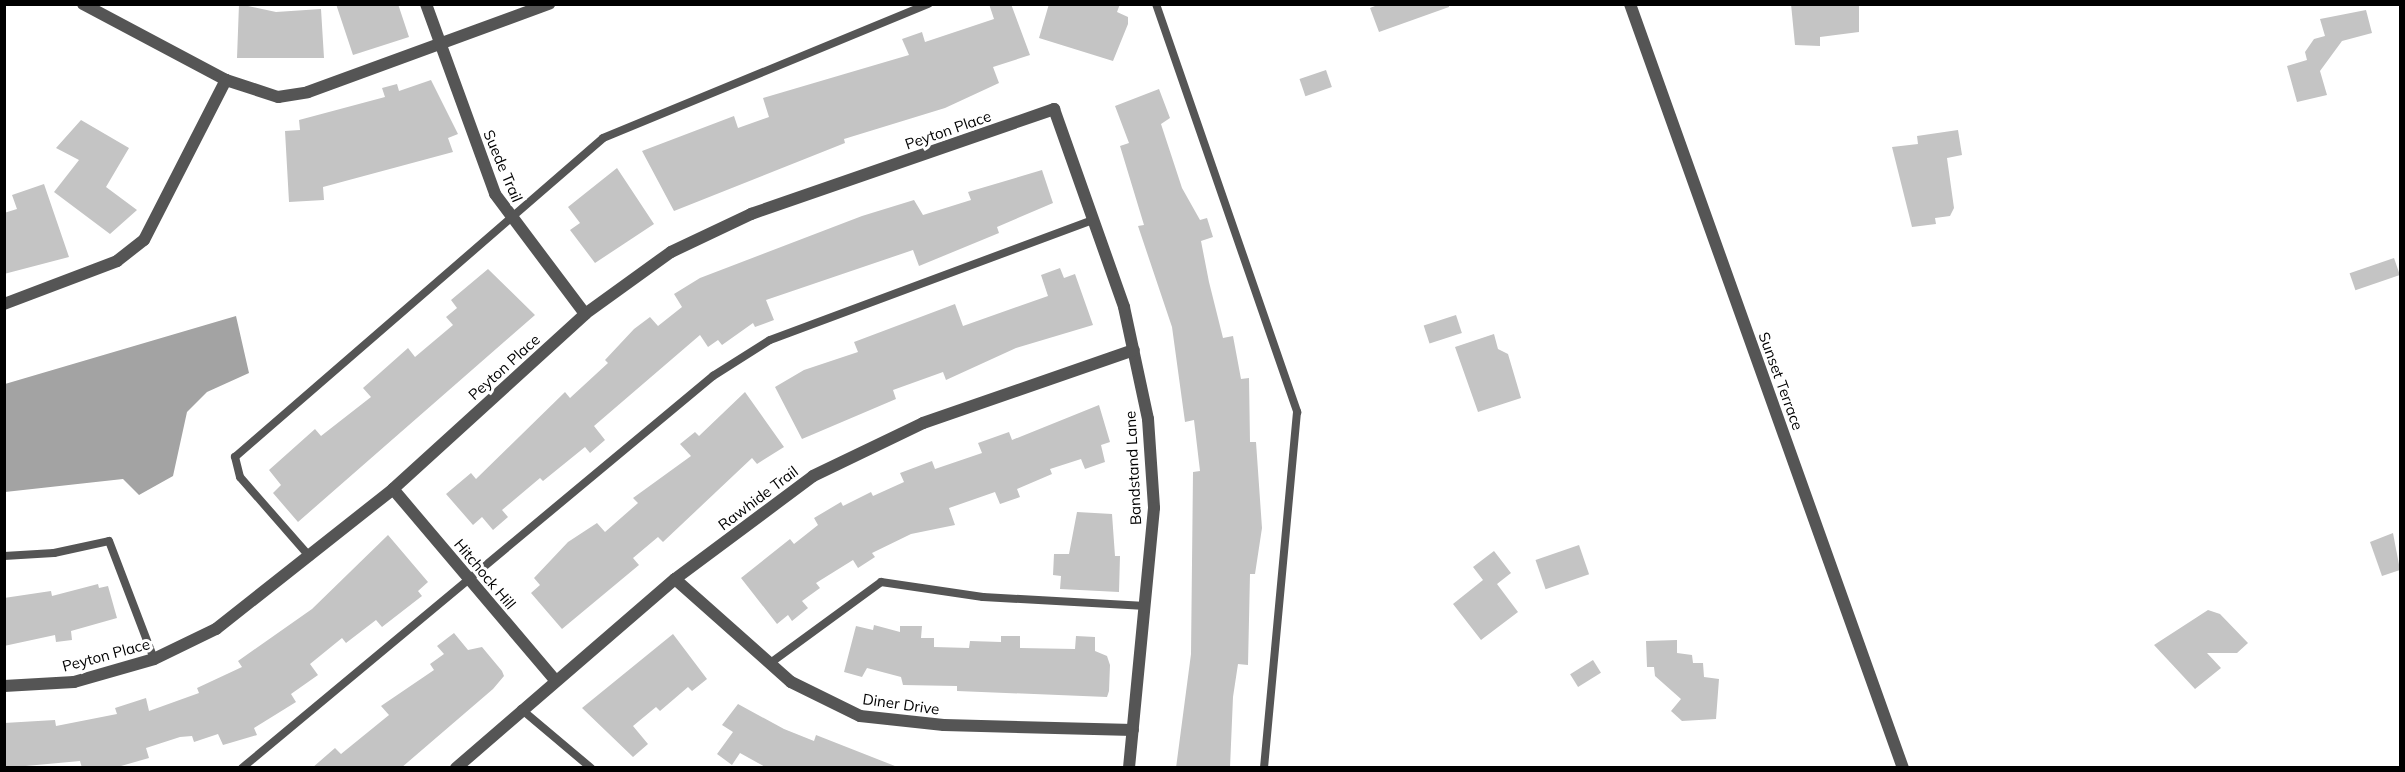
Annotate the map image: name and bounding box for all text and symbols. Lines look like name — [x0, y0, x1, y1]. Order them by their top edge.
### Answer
street label: Peyton Place — [903, 107, 993, 153]
street label: Suede Trail — [480, 127, 526, 205]
street label: Peyton Place — [465, 330, 543, 404]
street label: Sunset Terrace — [1755, 330, 1807, 432]
street label: Bandstand Lane — [1121, 410, 1145, 526]
street label: Rawhide Trail — [715, 462, 801, 534]
street label: Hitchock Hill — [450, 535, 520, 613]
street label: Peyton Place — [60, 635, 152, 675]
street label: Diner Drive — [861, 690, 941, 718]

